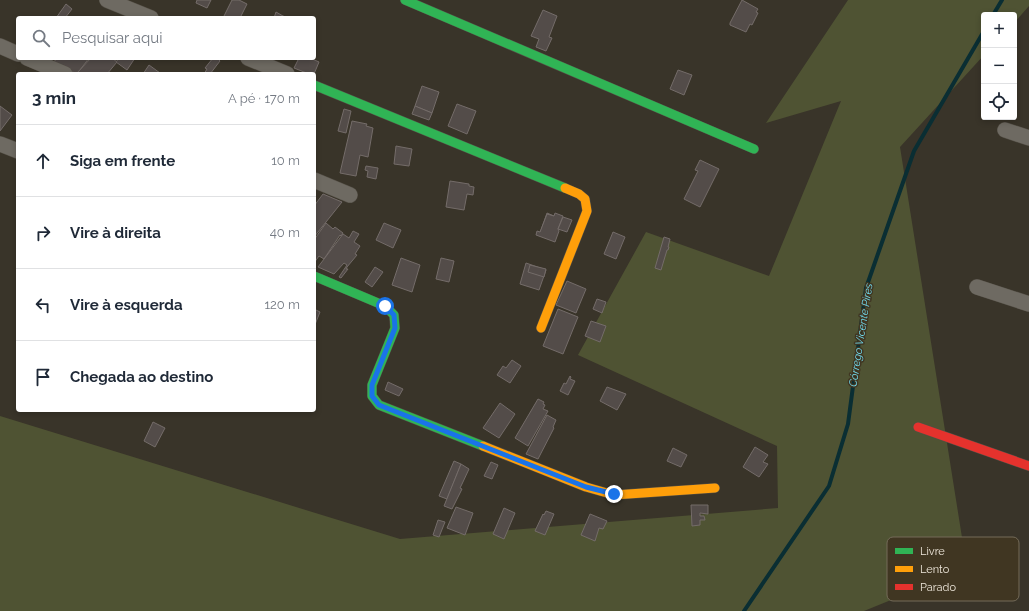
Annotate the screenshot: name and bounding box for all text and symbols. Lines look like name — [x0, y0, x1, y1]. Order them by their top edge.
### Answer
map controls — [981, 12, 1017, 120]
button: + — [981, 12, 1017, 48]
search box — [16, 16, 316, 60]
icon: search — [30, 27, 52, 49]
text: Pesquisar aqui — [62, 29, 162, 47]
button: − — [981, 48, 1017, 84]
button: locate — [981, 84, 1017, 120]
text: 3 min — [32, 88, 76, 108]
text: A pé · 170 m — [228, 91, 300, 106]
icon: ahead — [32, 150, 54, 172]
text: Siga em frente — [70, 152, 175, 170]
text: 10 m — [271, 153, 300, 168]
icon: right — [32, 222, 54, 244]
text: Vire à direita — [70, 224, 161, 242]
text: 40 m — [270, 225, 300, 240]
water label: Córrego Vicente Pires — [846, 282, 876, 388]
icon: left — [32, 294, 54, 316]
text: Vire à esquerda — [70, 296, 183, 314]
text: 120 m — [264, 297, 300, 312]
route start — [376, 297, 394, 315]
icon: arrive — [32, 366, 54, 388]
text: Chegada ao destino — [70, 368, 213, 386]
route end — [605, 485, 623, 503]
legend — [887, 537, 1019, 601]
text: Livre — [920, 545, 945, 558]
text: Lento — [920, 563, 950, 576]
text: Parado — [920, 581, 956, 594]

